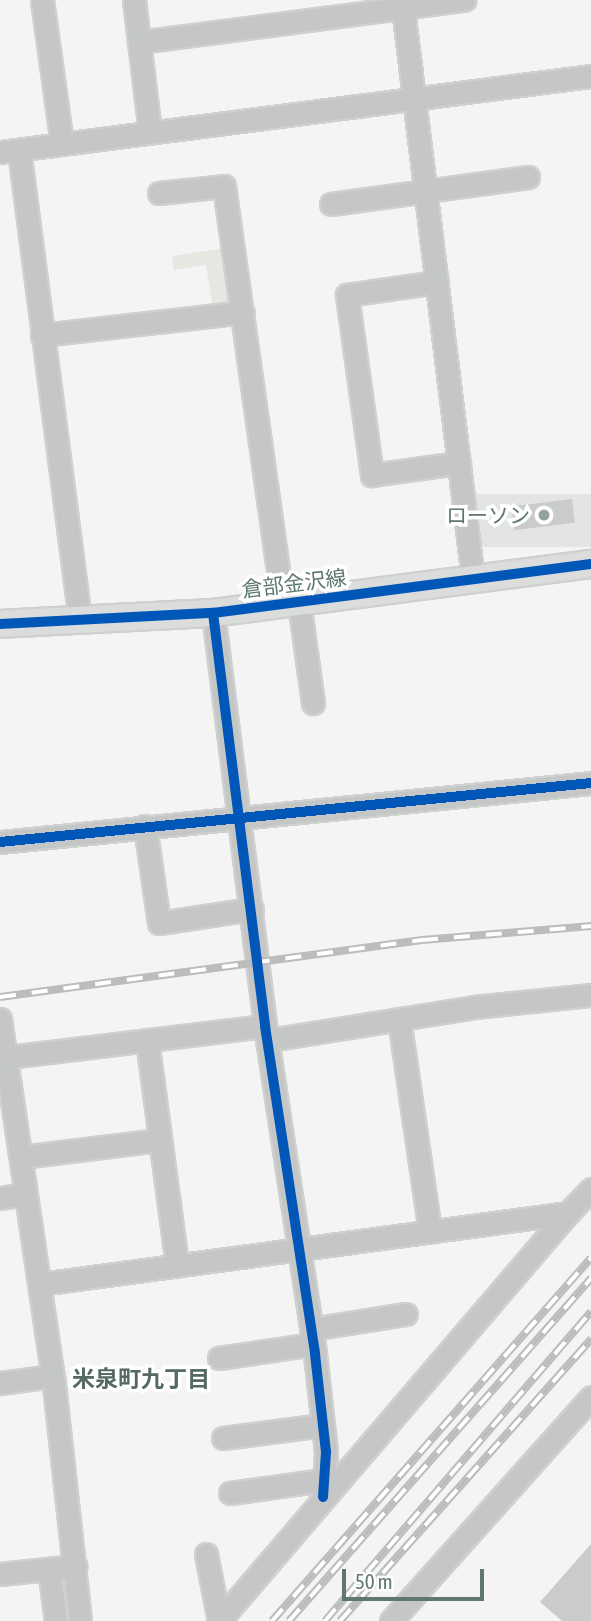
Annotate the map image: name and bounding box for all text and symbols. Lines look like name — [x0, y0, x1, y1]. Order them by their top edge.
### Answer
place label: ローソン — [446, 502, 530, 528]
marker: ローソン — [536, 507, 552, 523]
street label: 倉部金沢線 — [240, 564, 348, 602]
district label: 米泉町九丁目 — [72, 1365, 210, 1393]
scale bar — [346, 1554, 488, 1598]
text: 50 m — [355, 1569, 393, 1593]

